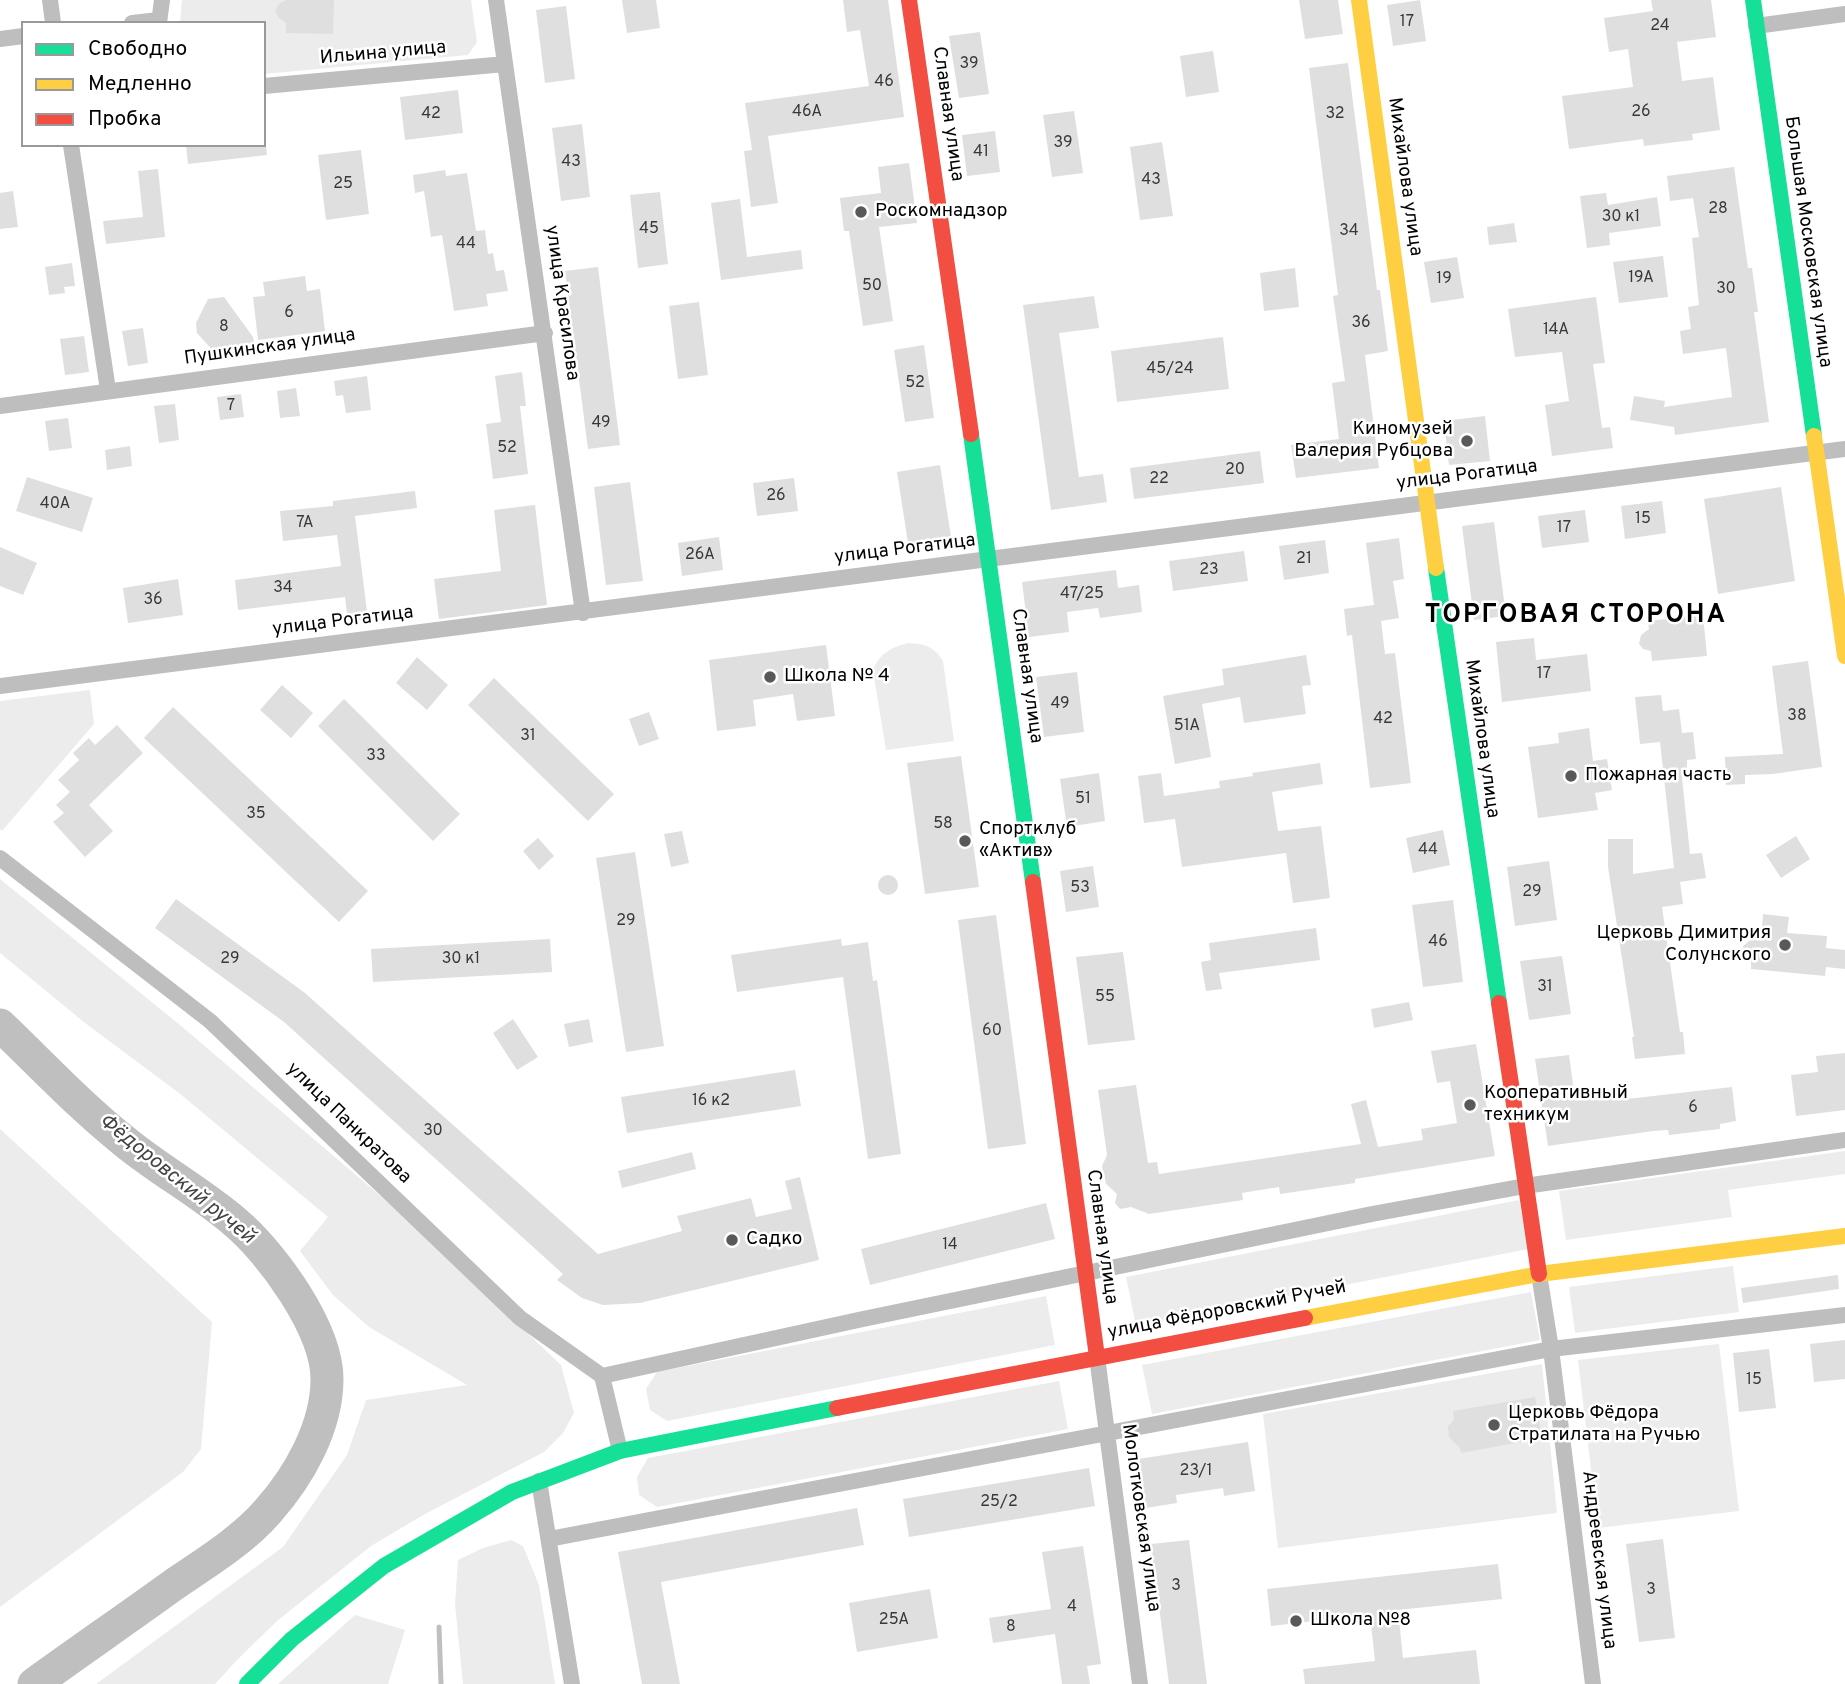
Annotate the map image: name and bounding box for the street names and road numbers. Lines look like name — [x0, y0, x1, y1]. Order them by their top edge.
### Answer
street label: Ильина улица — [319, 37, 447, 71]
street label: Славная улица — [926, 45, 968, 183]
street label: Михайлова улица — [1382, 96, 1426, 258]
street label: Большая Московская улица — [1778, 115, 1836, 369]
street label: улица Красилова — [539, 224, 583, 382]
street label: Пушкинская улица — [183, 325, 357, 371]
street label: улица Рогатица — [1395, 456, 1539, 496]
street label: улица Рогатица — [833, 530, 977, 570]
street label: улица Рогатица — [271, 602, 415, 642]
street label: Славная улица — [1005, 607, 1047, 745]
street label: Михайлова улица — [1459, 658, 1503, 820]
street label: улица Панкратова — [281, 1058, 415, 1190]
street label: Славная улица — [1080, 1168, 1122, 1306]
street label: улица Фёдоровский Ручей — [1106, 1277, 1348, 1345]
street label: Молотковская улица — [1116, 1423, 1164, 1613]
street label: Андреевская улица — [1576, 1470, 1620, 1650]

